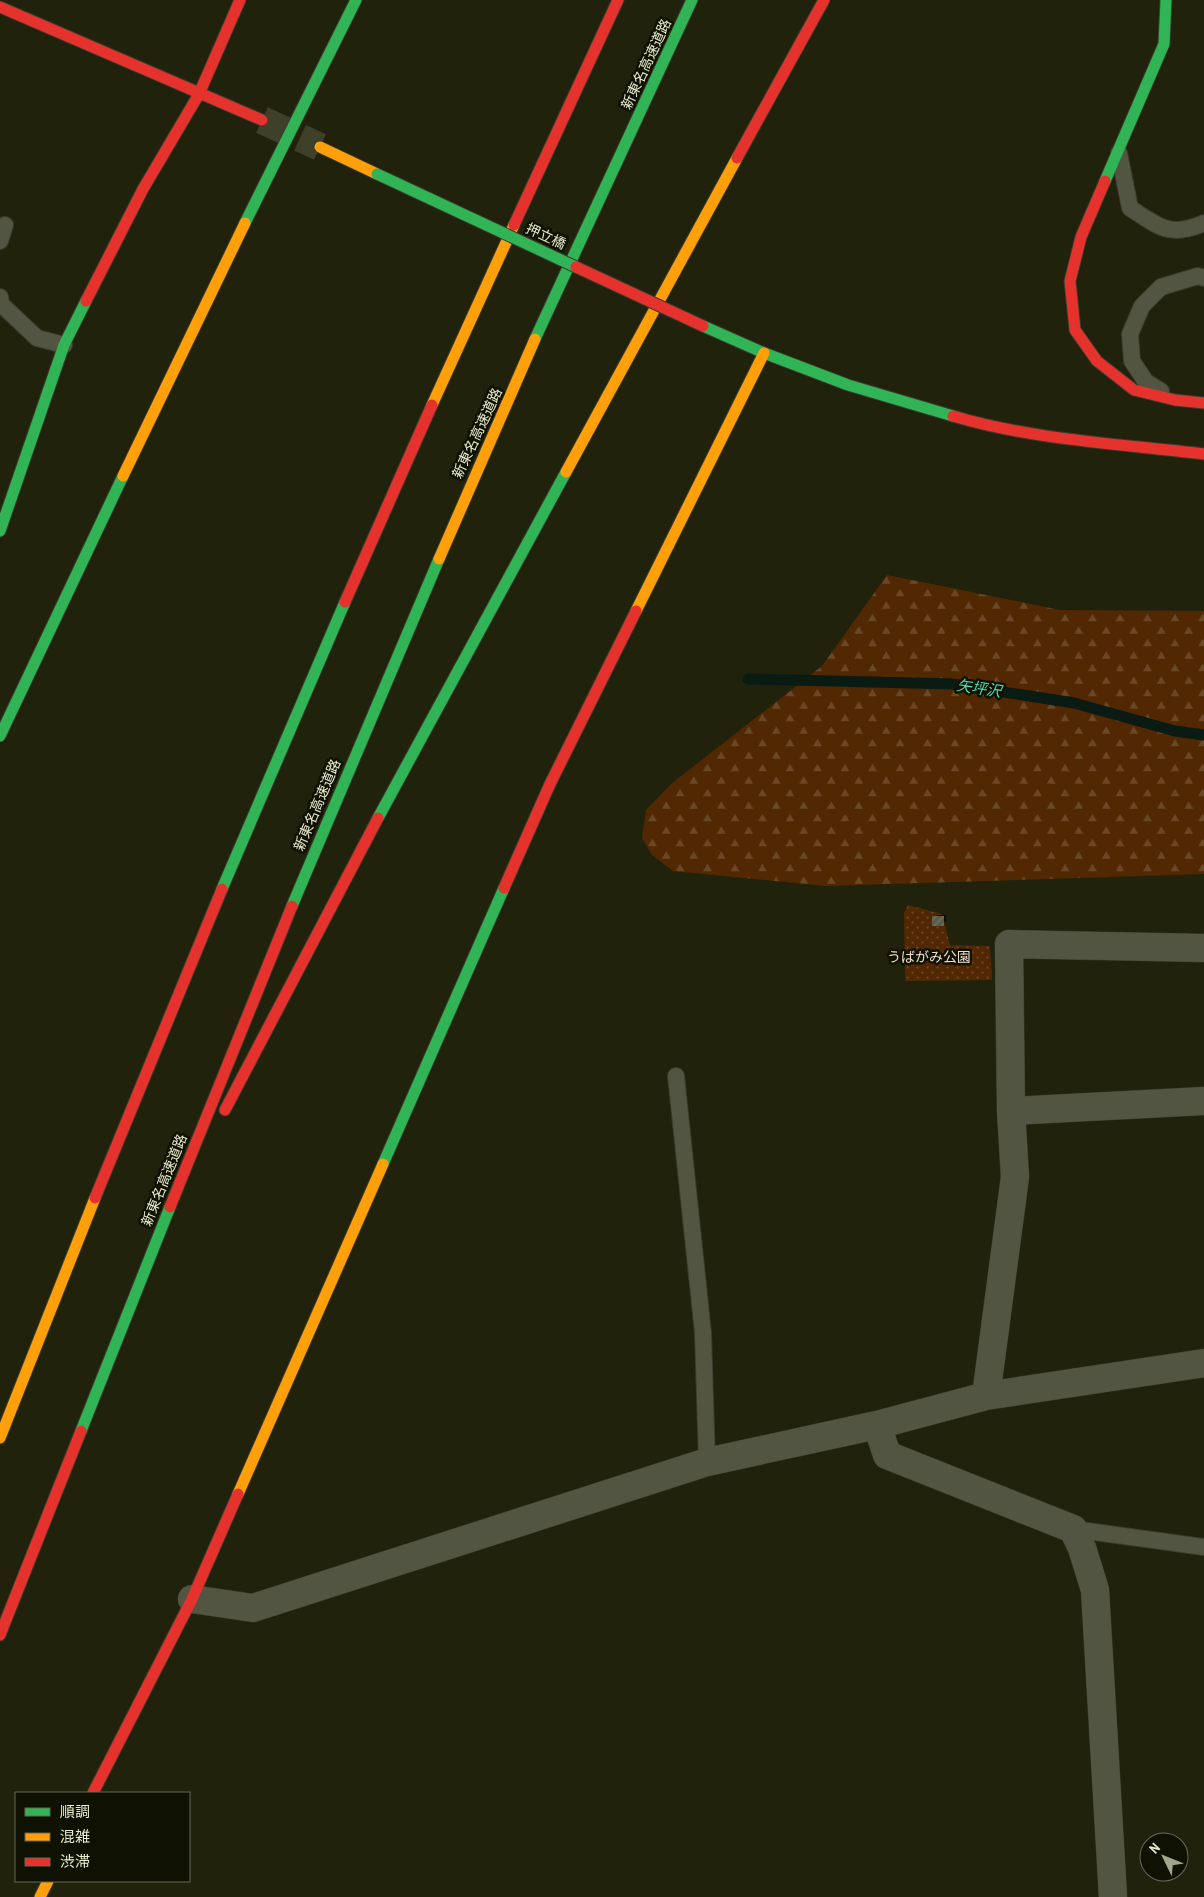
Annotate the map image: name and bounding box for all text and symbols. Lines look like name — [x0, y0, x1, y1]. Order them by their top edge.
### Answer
street label: 新東名高速道路 — [617, 16, 675, 112]
street label: 押立橋 — [523, 219, 569, 253]
street label: 新東名高速道路 — [448, 385, 506, 481]
water label: 矢坪沢 — [955, 674, 1005, 702]
street label: 新東名高速道路 — [290, 756, 344, 854]
park label: うばがみ公園 — [887, 948, 971, 966]
street label: 新東名高速道路 — [137, 1131, 191, 1229]
legend — [15, 1792, 190, 1882]
text: 順調 — [60, 1801, 90, 1822]
text: 混雑 — [60, 1826, 90, 1847]
north arrow — [1139, 1832, 1189, 1882]
text: N — [1145, 1839, 1164, 1857]
text: 渋滞 — [60, 1851, 90, 1872]

